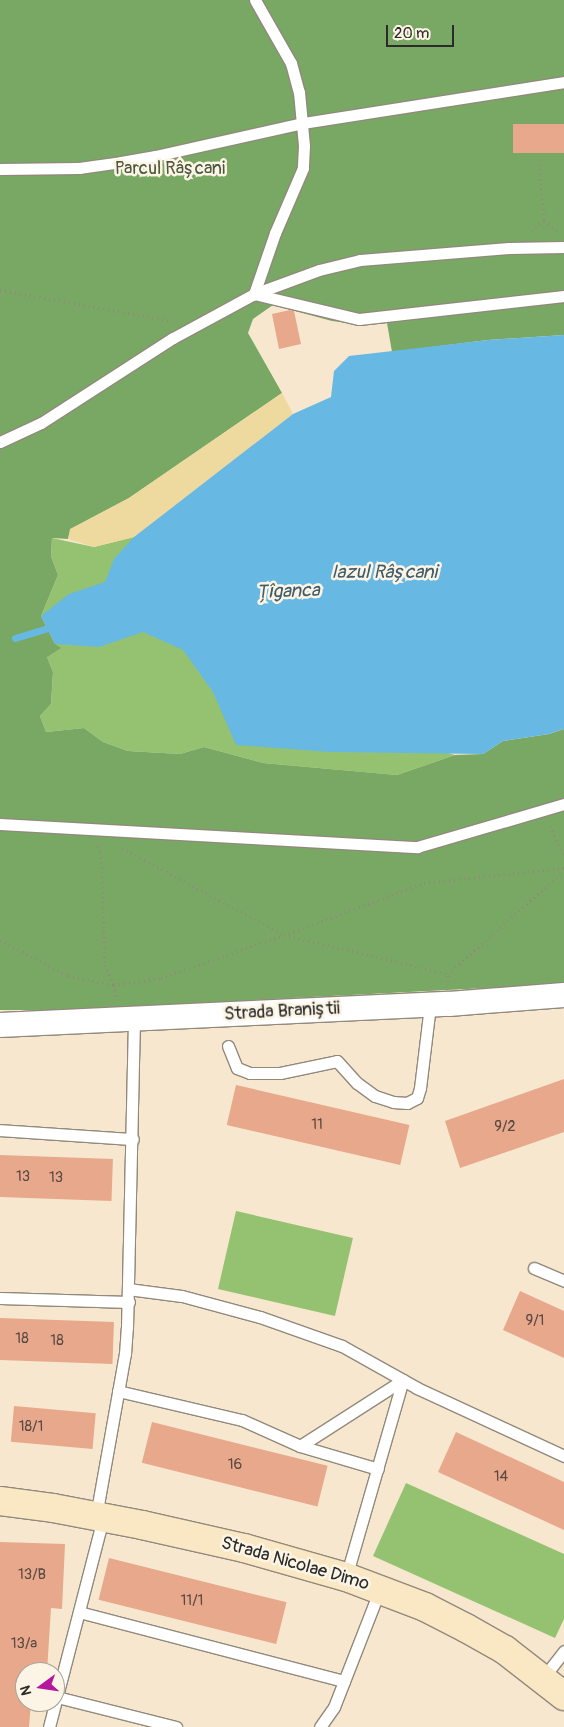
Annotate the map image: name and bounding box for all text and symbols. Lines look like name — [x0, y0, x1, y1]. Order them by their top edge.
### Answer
scale bar — [389, 15, 456, 47]
text: 20 m — [394, 24, 429, 43]
park label: Parcul Râșcani — [115, 158, 225, 180]
water label: Iazul Râșcani — [331, 562, 437, 584]
water label: Țîganca — [256, 580, 320, 604]
street label: Strada Braniștii — [224, 998, 340, 1026]
house number: 11 — [311, 1116, 323, 1134]
house number: 9/2 — [494, 1118, 516, 1136]
house number: 13 — [16, 1168, 30, 1186]
house number: 13 — [49, 1169, 63, 1187]
house number: 9/1 — [526, 1312, 544, 1330]
house number: 18 — [15, 1330, 29, 1348]
house number: 18 — [50, 1332, 64, 1350]
house number: 18/1 — [19, 1418, 43, 1436]
house number: 16 — [228, 1456, 242, 1474]
house number: 14 — [494, 1468, 508, 1486]
street label: Strada Nicolae Dimo — [219, 1533, 371, 1595]
house number: 13/B — [18, 1566, 46, 1584]
house number: 11/1 — [181, 1592, 203, 1610]
house number: 13/a — [11, 1635, 37, 1653]
north arrow — [15, 1662, 65, 1712]
text: N — [17, 1684, 35, 1697]

